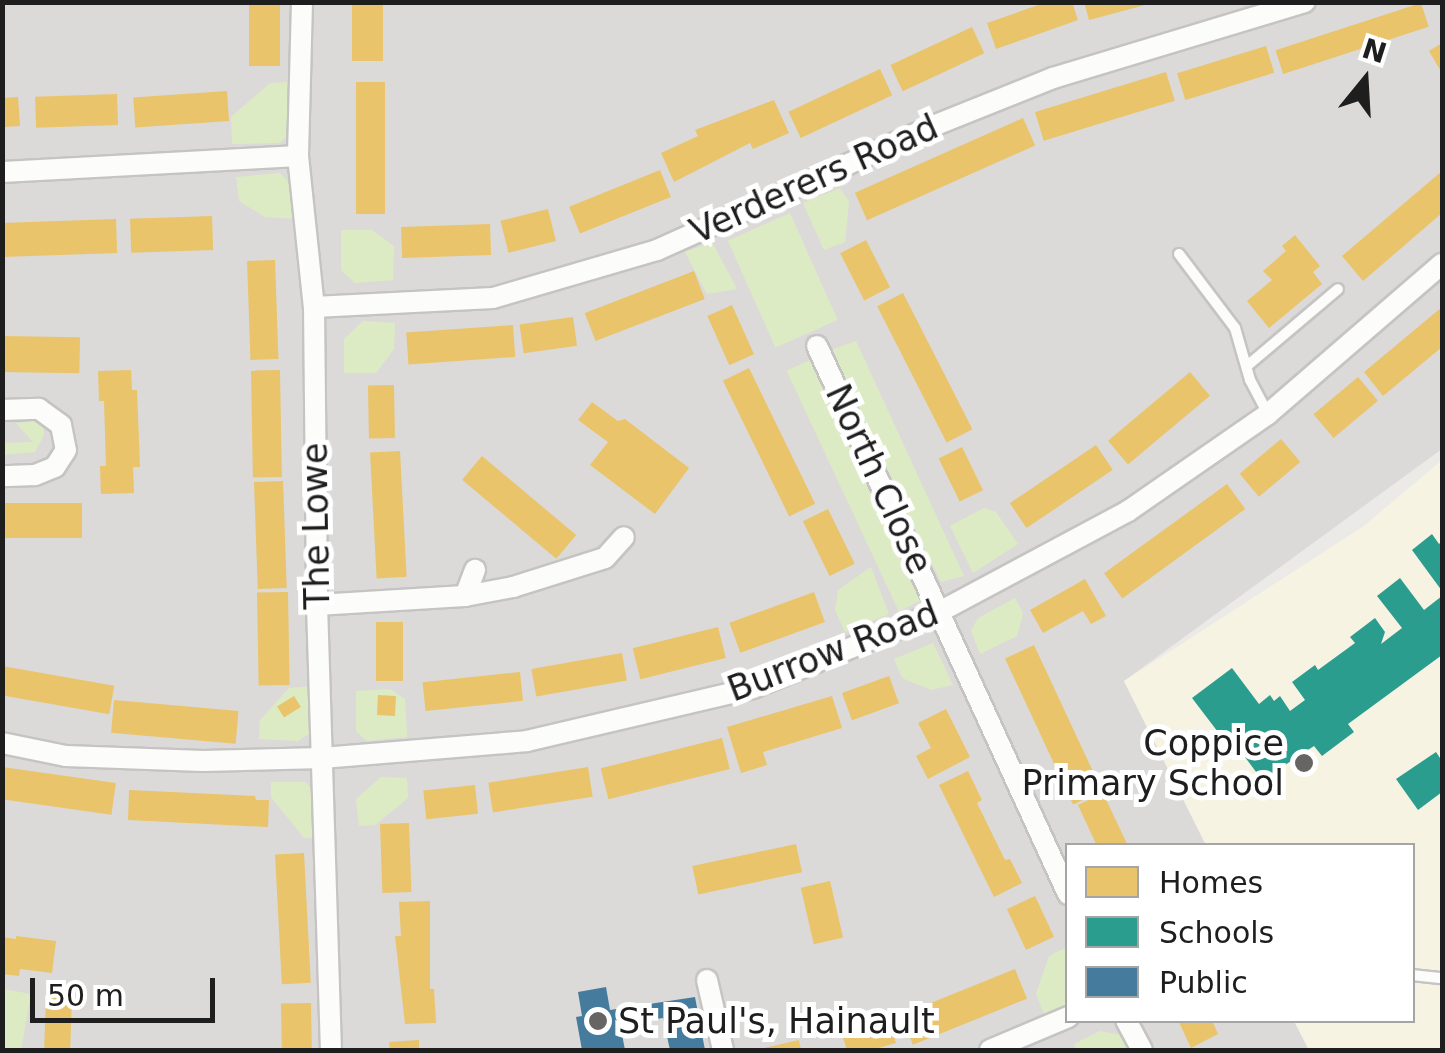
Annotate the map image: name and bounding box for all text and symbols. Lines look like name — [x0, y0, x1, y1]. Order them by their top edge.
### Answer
north arrow — [1315, 30, 1415, 130]
text: N — [1358, 32, 1391, 70]
street label: Verderers Road — [683, 106, 945, 252]
street label: North Close — [817, 378, 941, 580]
street label: The Lowe — [294, 442, 338, 610]
street label: Burrow Road — [722, 592, 944, 710]
place label: Coppice Primary School — [1021, 722, 1284, 804]
marker: Coppice Primary School — [1293, 752, 1315, 774]
legend — [1065, 843, 1415, 1023]
text: Homes — [1159, 865, 1263, 900]
text: Schools — [1159, 915, 1274, 950]
scale bar — [35, 958, 220, 1020]
text: Public — [1159, 965, 1248, 1000]
text: 50 m — [47, 978, 124, 1013]
place label: St Paul's, Hainault — [618, 1000, 935, 1042]
marker: St Paul's, Hainault — [587, 1010, 609, 1032]

